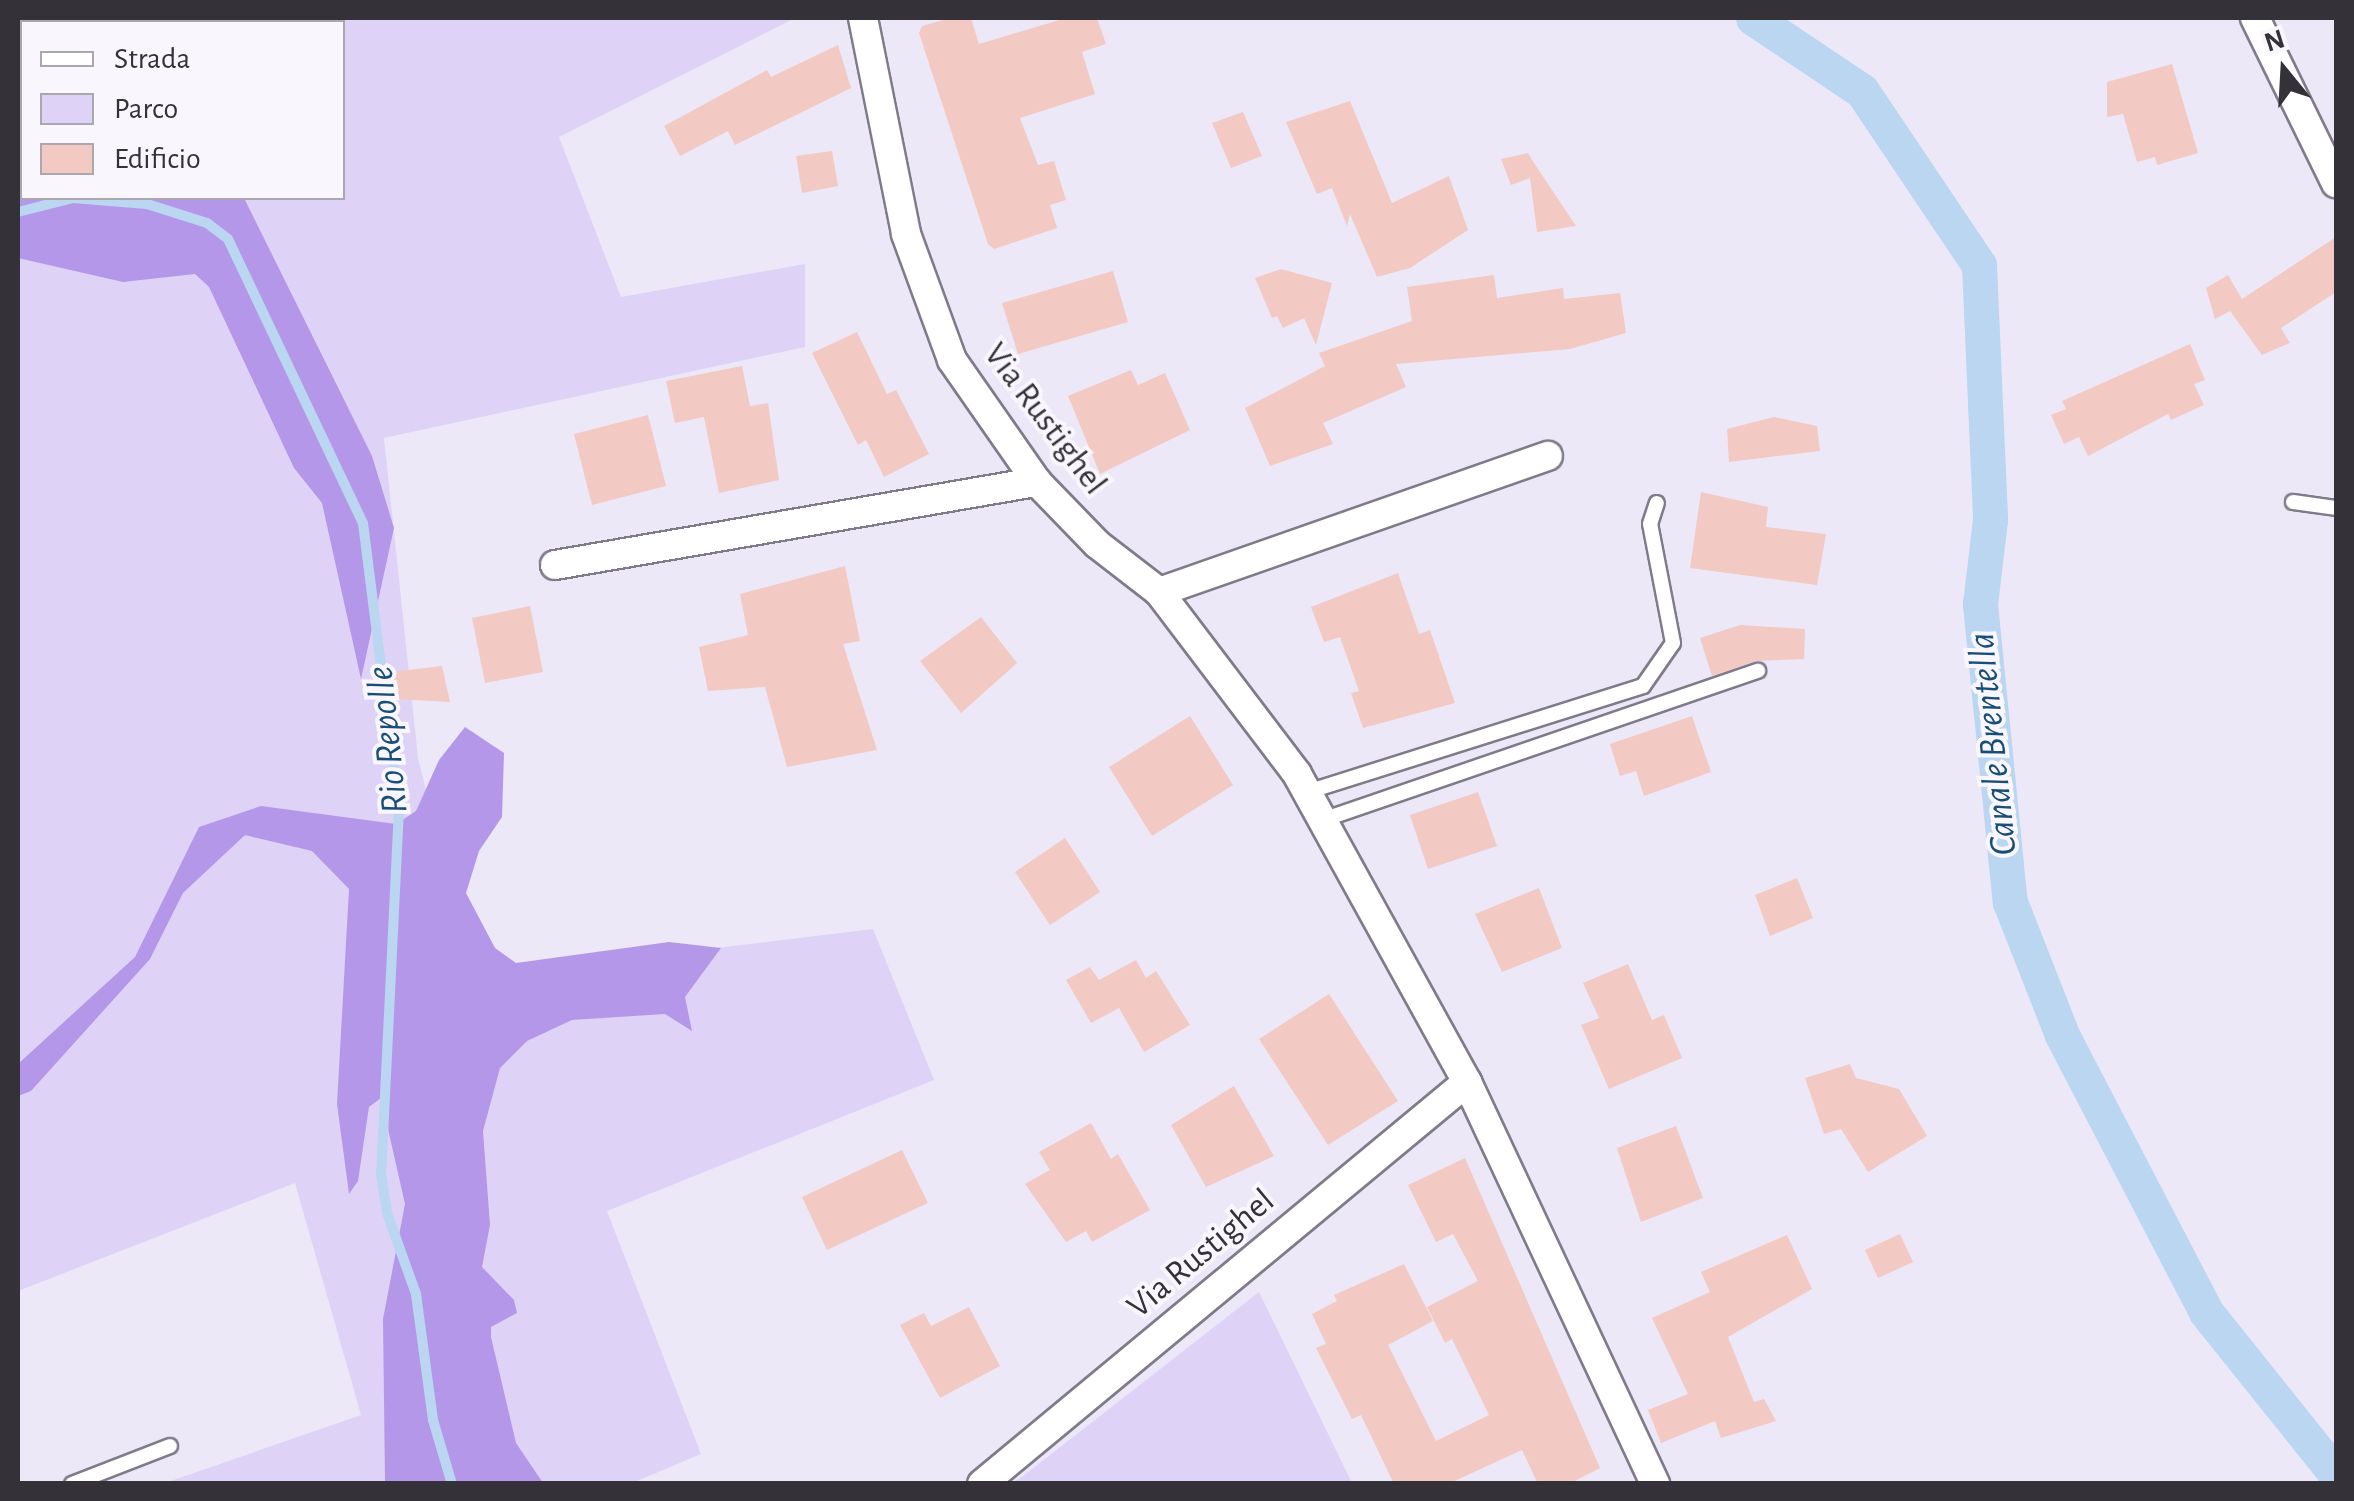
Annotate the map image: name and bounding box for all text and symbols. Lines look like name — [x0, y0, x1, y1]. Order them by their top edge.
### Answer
legend — [20, 20, 345, 200]
north arrow — [2234, 20, 2334, 120]
text: N — [2261, 25, 2288, 58]
text: Strada — [114, 44, 190, 74]
text: Parco — [114, 94, 178, 124]
text: Edificio — [114, 144, 201, 174]
street label: Via Rustighel — [974, 335, 1116, 503]
water label: Canale Brentella — [1960, 630, 2028, 858]
water label: Rio Repolle — [359, 664, 419, 816]
street label: Via Rustighel — [1119, 1180, 1283, 1328]

